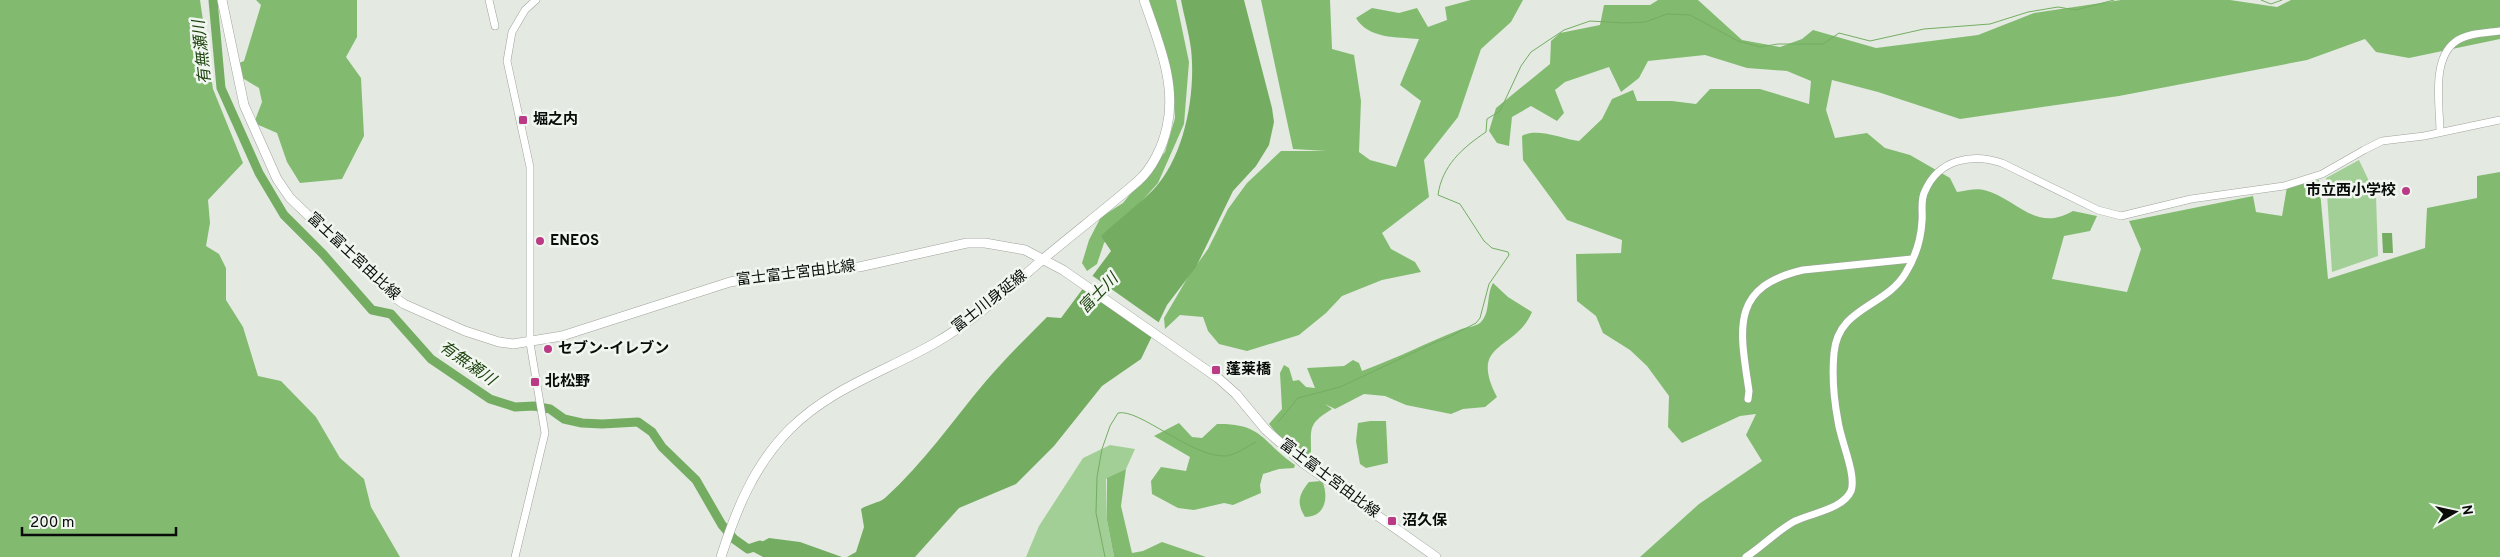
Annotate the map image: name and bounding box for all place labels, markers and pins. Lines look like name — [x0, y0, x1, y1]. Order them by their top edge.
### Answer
place label: 堀之内 — [533, 111, 578, 130]
marker: 堀之内 — [517, 114, 529, 126]
place label: 市立西小学校 — [2306, 182, 2396, 201]
marker: 市立西小学校 — [2400, 185, 2412, 197]
place label: ENEOS — [550, 232, 599, 251]
marker: ENEOS — [534, 235, 546, 247]
place label: セブン-イレブン — [558, 339, 669, 359]
marker: セブン-イレブン — [542, 343, 554, 355]
place label: 蓬莱橋 — [1226, 361, 1272, 380]
marker: 蓬莱橋 — [1210, 364, 1222, 376]
place label: 北松野 — [545, 373, 590, 392]
marker: 北松野 — [529, 376, 541, 388]
place label: 沼久保 — [1402, 512, 1448, 531]
marker: 沼久保 — [1386, 515, 1398, 527]

